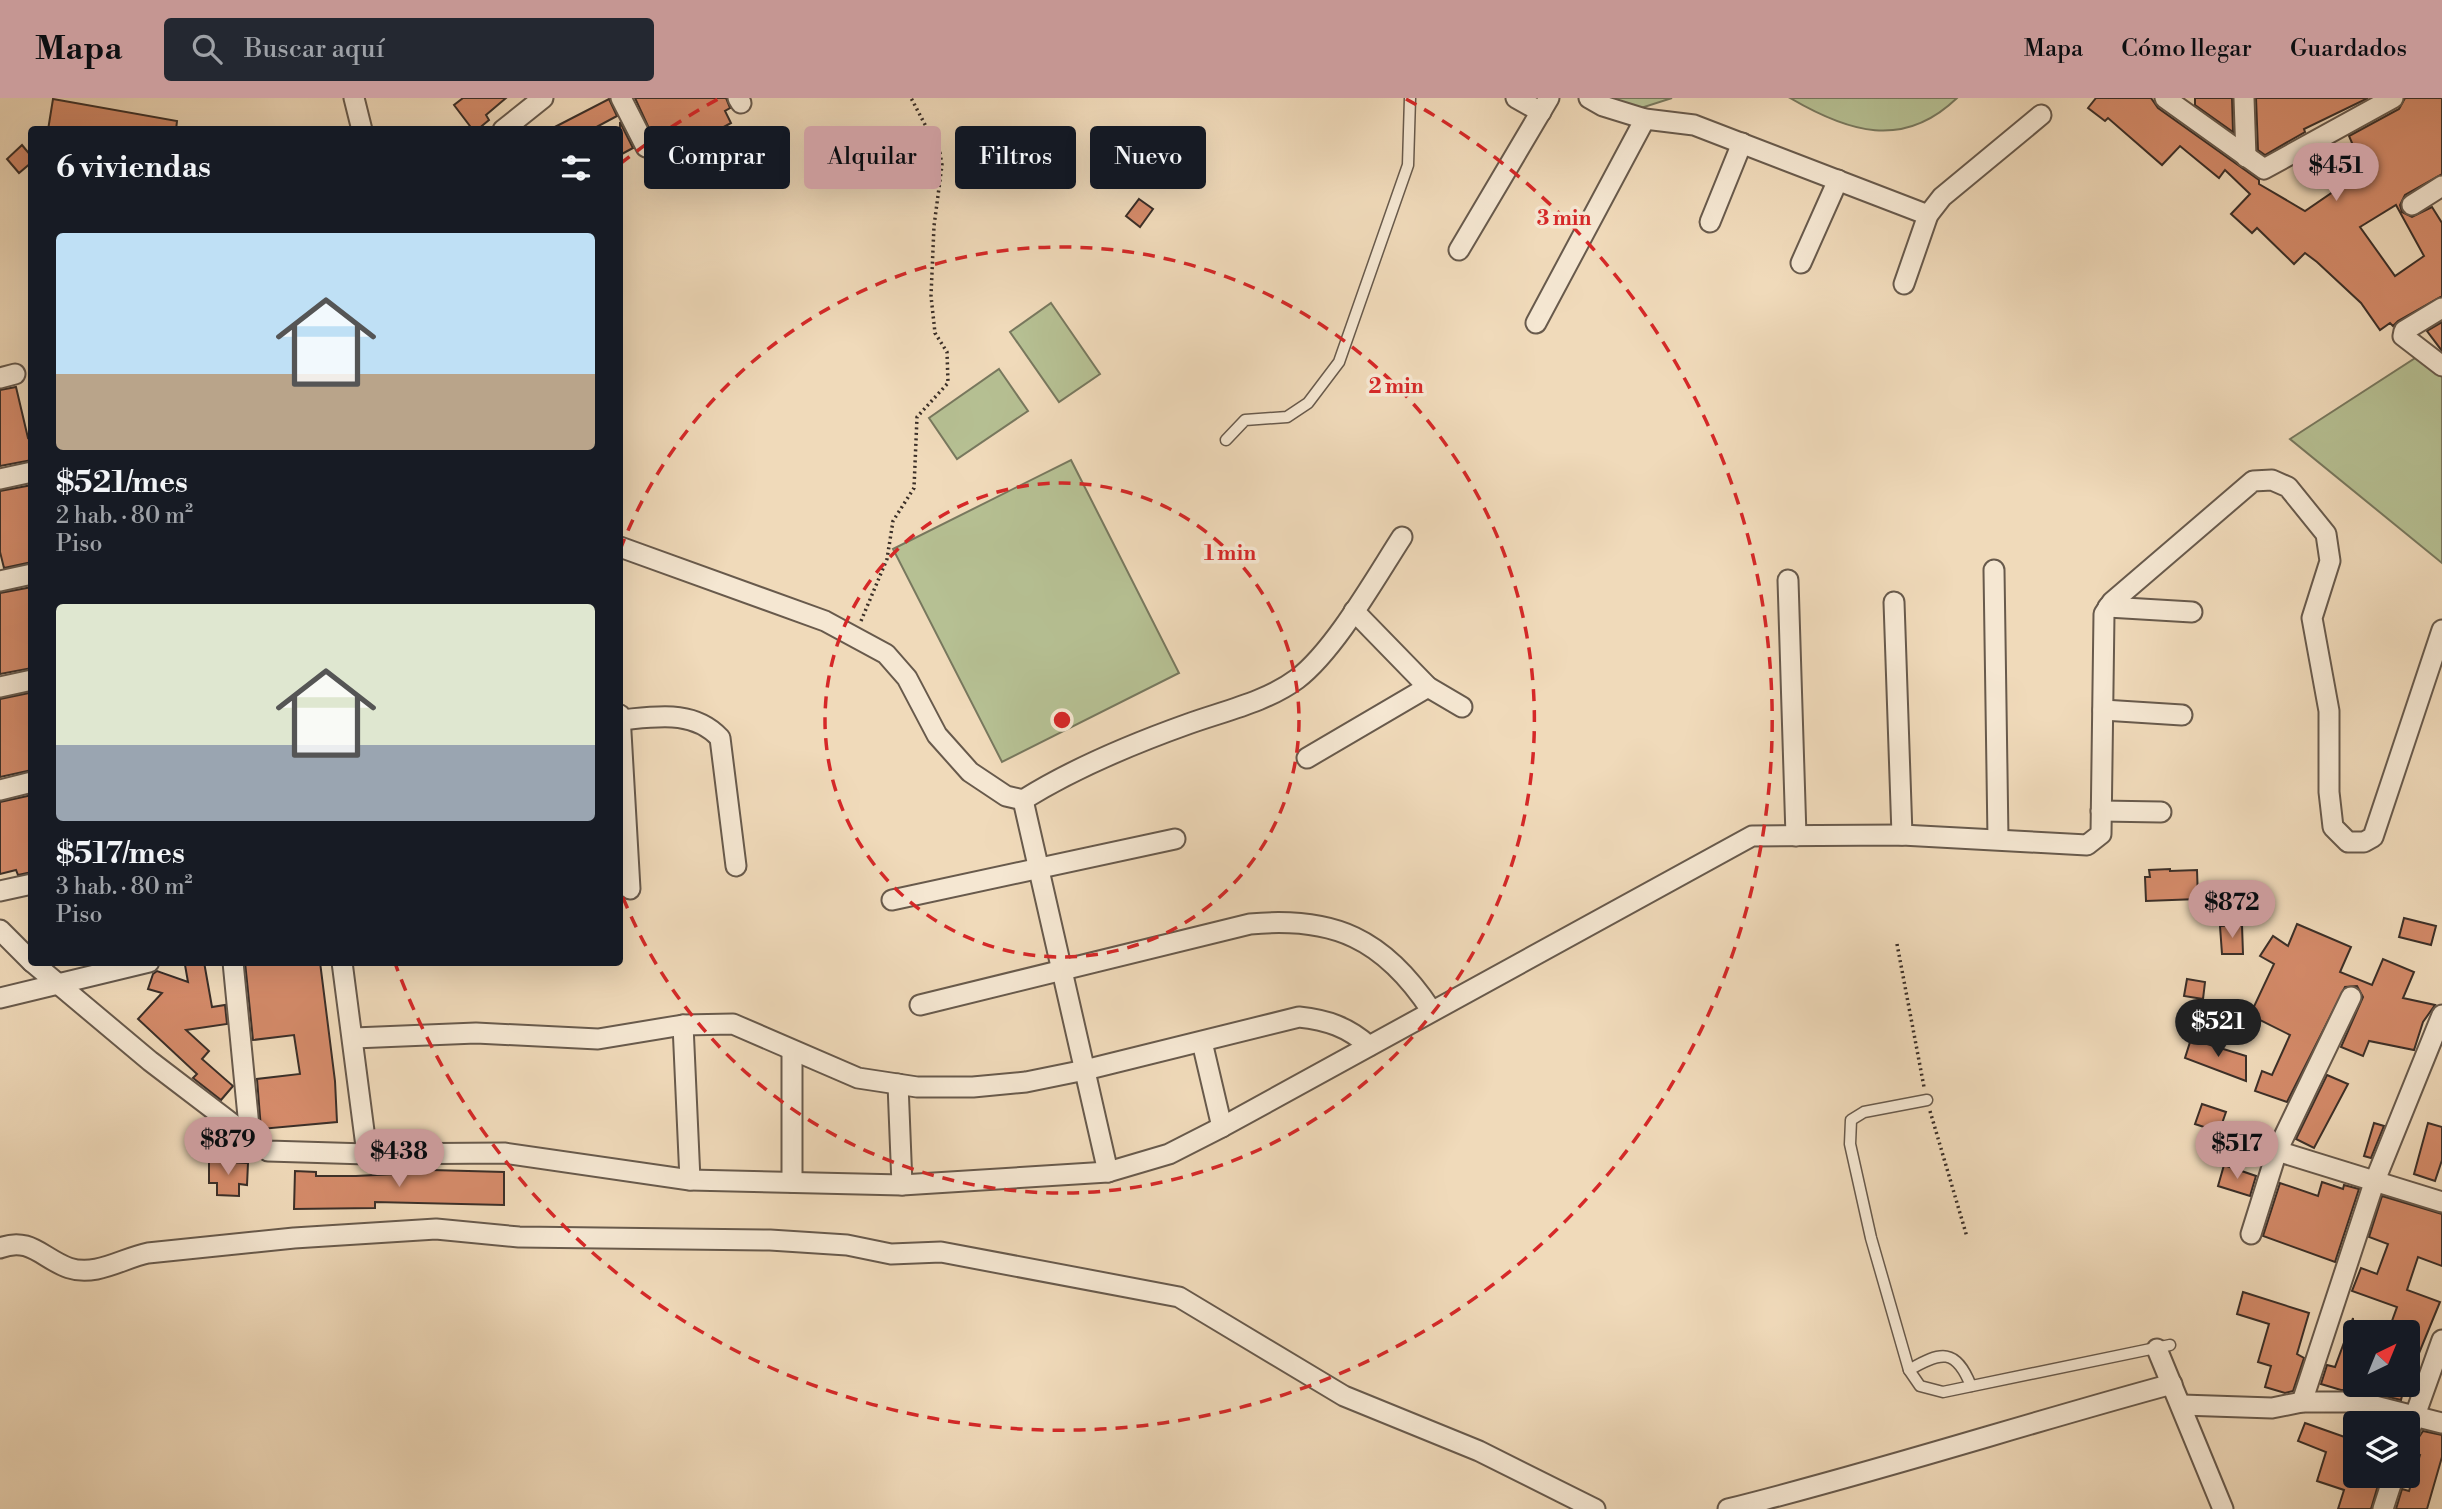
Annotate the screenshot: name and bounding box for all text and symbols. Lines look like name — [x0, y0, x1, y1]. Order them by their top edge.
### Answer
search box — [164, 18, 654, 81]
text: Mapa — [35, 29, 122, 70]
icon: search — [188, 30, 226, 68]
text: Buscar aquí — [244, 33, 384, 65]
text: Mapa — [2024, 34, 2083, 64]
text: Cómo llegar — [2121, 34, 2252, 64]
text: Guardados — [2290, 34, 2407, 64]
chip: Comprar — [644, 126, 790, 189]
chip: Alquilar — [804, 126, 941, 189]
chip: Filtros — [955, 126, 1076, 189]
chip: Nuevo — [1090, 126, 1206, 189]
pin: $451 — [2295, 144, 2377, 203]
text: 6 viviendas — [56, 149, 211, 187]
icon: filters — [557, 149, 595, 187]
text: $451 — [2309, 152, 2363, 180]
text: 3 min — [1537, 206, 1591, 232]
icon: home — [263, 279, 389, 405]
text: 2 min — [1368, 374, 1424, 400]
text: $521/mes — [56, 464, 188, 502]
text: 2 hab. · 80 m² — [56, 502, 193, 530]
text: Piso — [56, 530, 102, 558]
text: 1 min — [1204, 541, 1256, 567]
icon: home — [263, 650, 389, 776]
centre of rings — [1050, 708, 1074, 732]
text: $517/mes — [56, 835, 185, 873]
text: 3 hab. · 80 m² — [56, 873, 193, 901]
pin: $872 — [2191, 880, 2273, 940]
text: $872 — [2204, 889, 2260, 917]
text: Piso — [56, 901, 102, 929]
pin: $521 — [2177, 1000, 2259, 1059]
text: $521 — [2191, 1008, 2245, 1036]
pin: $879 — [187, 1118, 269, 1177]
pin: $517 — [2196, 1122, 2278, 1181]
text: $879 — [200, 1126, 256, 1154]
pin: $438 — [358, 1130, 440, 1189]
text: $517 — [2211, 1130, 2263, 1158]
text: $438 — [370, 1138, 428, 1166]
north arrow — [2343, 1320, 2420, 1396]
map controls — [2343, 1320, 2420, 1488]
button: layers — [2343, 1411, 2420, 1488]

